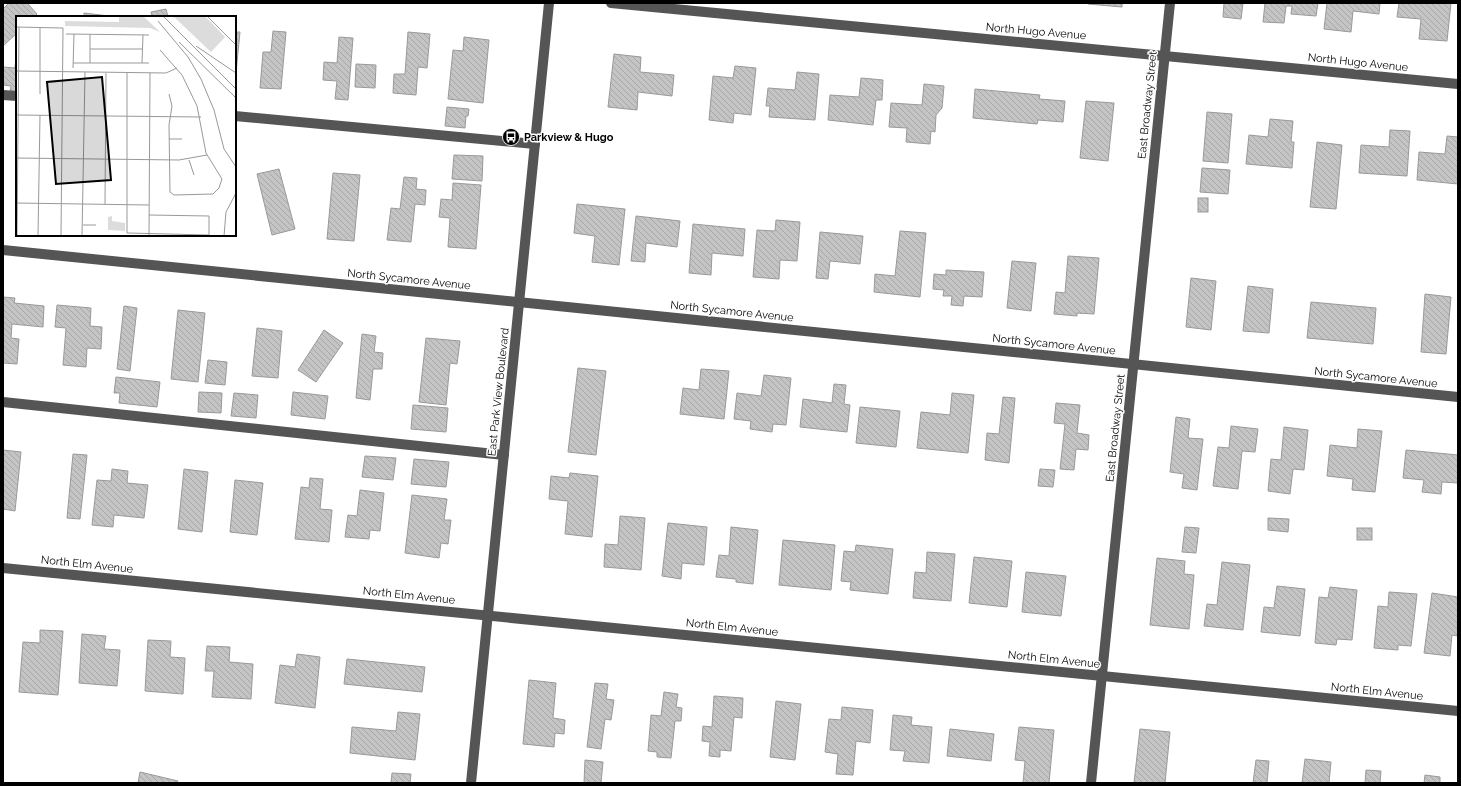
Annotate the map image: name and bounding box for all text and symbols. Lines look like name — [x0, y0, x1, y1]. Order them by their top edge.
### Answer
inset map — [16, 16, 236, 236]
street label: North Hugo Avenue — [985, 21, 1087, 42]
street label: East Broadway Street — [1135, 50, 1160, 160]
street label: North Hugo Avenue — [1307, 51, 1409, 74]
bus stop icon: Parkview & Hugo — [501, 127, 521, 147]
place label: Parkview & Hugo — [524, 131, 614, 144]
street label: North Sycamore Avenue — [347, 267, 472, 292]
street label: North Sycamore Avenue — [670, 299, 795, 324]
street label: East Park View Boulevard — [485, 327, 512, 457]
street label: North Sycamore Avenue — [992, 332, 1117, 357]
street label: North Sycamore Avenue — [1314, 365, 1439, 390]
street label: East Broadway Street — [1103, 373, 1128, 483]
street label: North Elm Avenue — [40, 553, 134, 576]
street label: North Elm Avenue — [362, 584, 456, 607]
street label: North Elm Avenue — [685, 616, 779, 639]
street label: North Elm Avenue — [1007, 648, 1101, 671]
street label: North Elm Avenue — [1330, 680, 1424, 703]

